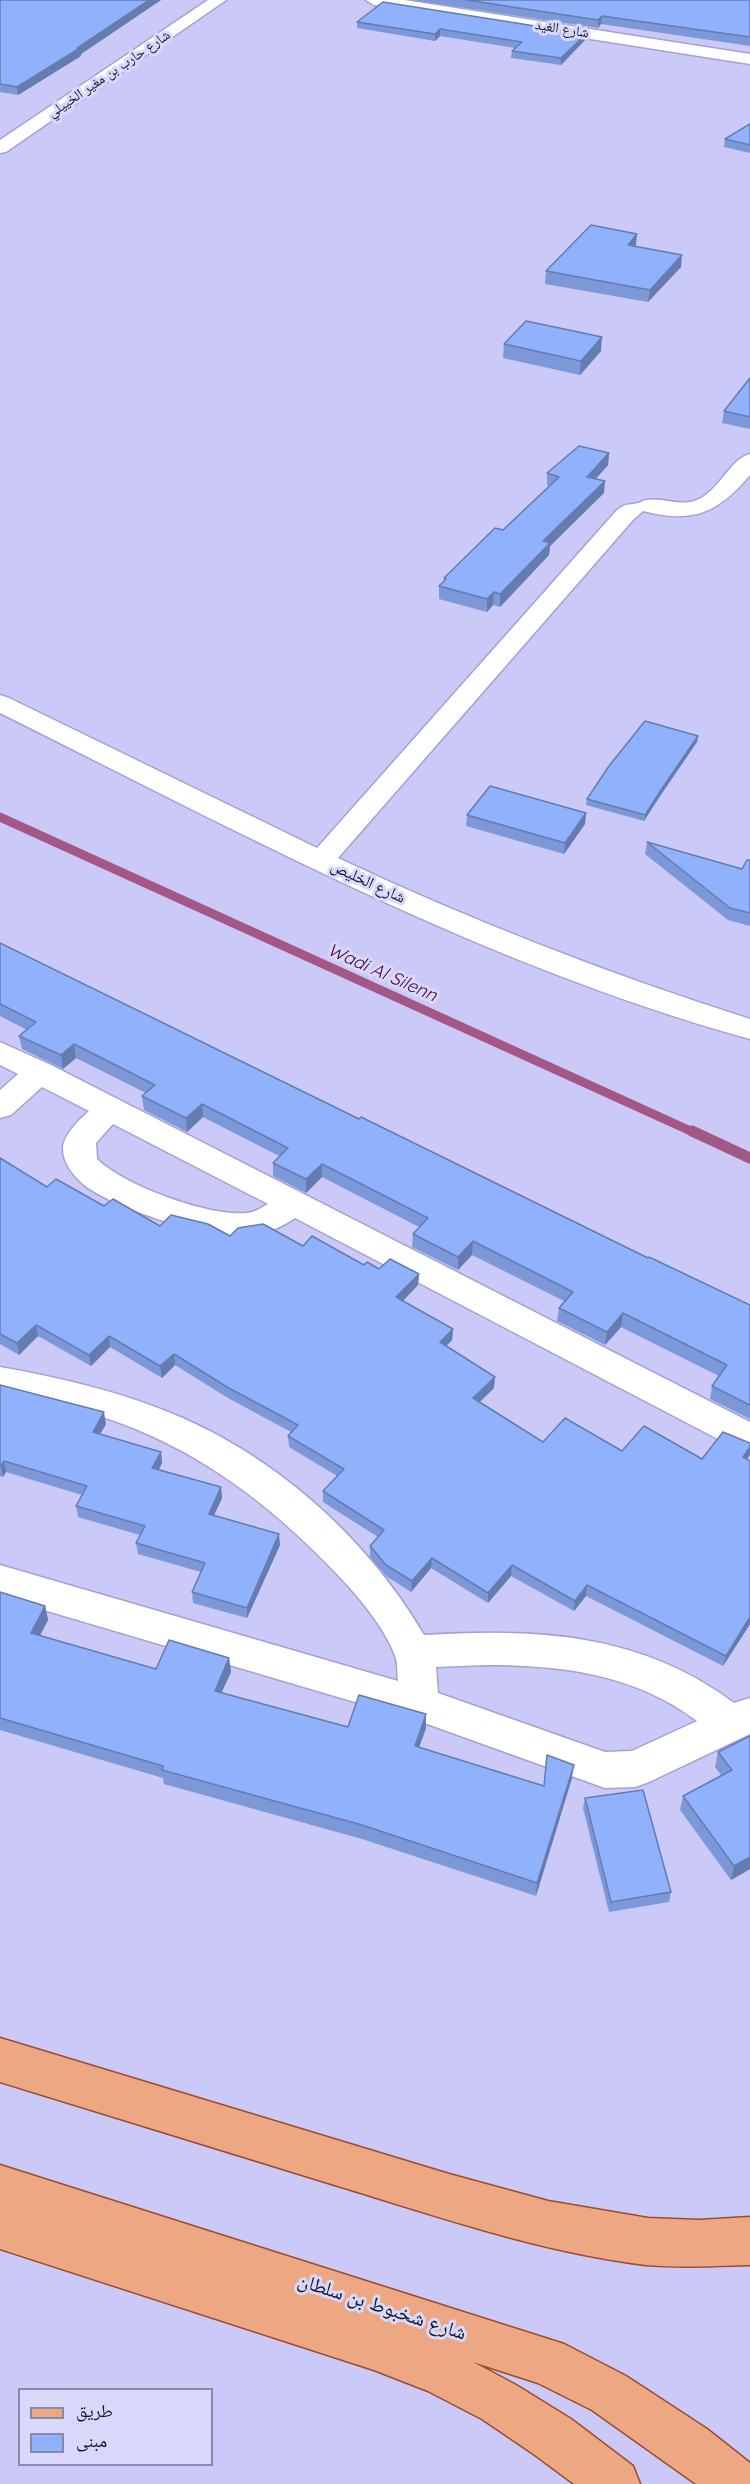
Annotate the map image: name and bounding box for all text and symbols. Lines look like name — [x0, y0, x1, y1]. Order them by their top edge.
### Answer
street label: شارع الغيد — [534, 16, 590, 42]
street label: شارع حارب بن مغير الخييلي — [45, 27, 173, 121]
street label: شارع الخليص — [328, 856, 408, 908]
water label: Wadi Al Silenn — [324, 939, 440, 1007]
street label: شارع شخبوط بن سلطان — [295, 2268, 469, 2346]
legend — [18, 2388, 213, 2466]
text: طريق — [76, 2399, 113, 2422]
text: مبنى — [76, 2429, 107, 2452]

